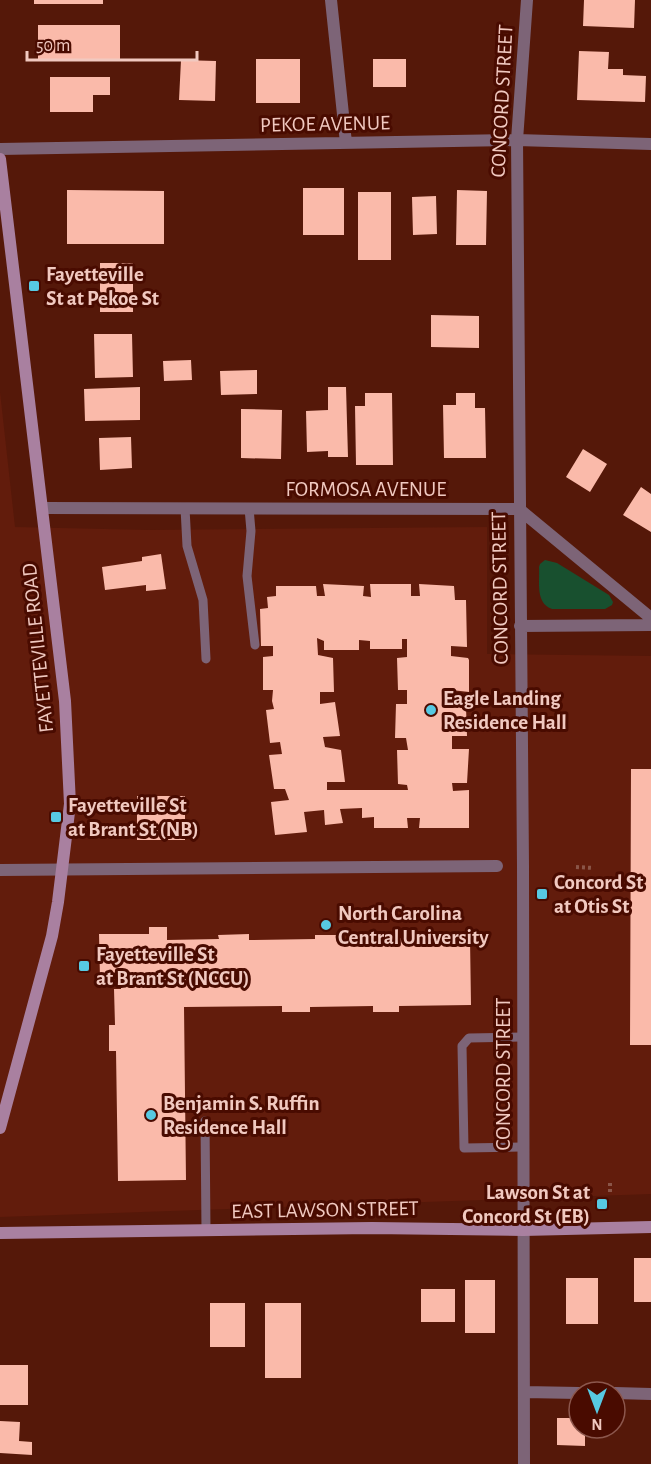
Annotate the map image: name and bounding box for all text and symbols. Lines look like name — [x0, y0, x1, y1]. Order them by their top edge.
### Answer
scale bar — [27, 24, 196, 62]
street label: CONCORD STREET — [488, 24, 516, 178]
text: 50 m — [36, 37, 70, 55]
street label: PEKOE AVENUE — [260, 112, 390, 136]
place label: Fayetteville St at Pekoe St — [46, 264, 159, 309]
marker: Fayetteville St at Pekoe St — [27, 279, 41, 293]
street label: FORMOSA AVENUE — [286, 479, 446, 500]
street label: CONCORD STREET — [488, 511, 512, 665]
street label: FAYETTEVILLE ROAD — [19, 562, 57, 734]
place label: Eagle Landing Residence Hall — [443, 688, 567, 733]
marker: Eagle Landing Residence Hall — [424, 703, 438, 717]
place label: Fayetteville St at Brant St (NB) — [68, 795, 199, 840]
marker: Fayetteville St at Brant St (NB) — [49, 810, 63, 824]
place label: Concord St at Otis St — [554, 872, 643, 917]
marker: Concord St at Otis St — [535, 887, 549, 901]
place label: North Carolina Central University — [338, 903, 489, 948]
marker: North Carolina Central University — [319, 918, 333, 932]
place label: Fayetteville St at Brant St (NCCU) — [96, 944, 250, 989]
marker: Fayetteville St at Brant St (NCCU) — [77, 959, 91, 973]
street label: CONCORD STREET — [493, 997, 514, 1151]
place label: Benjamin S. Ruffin Residence Hall — [163, 1093, 320, 1138]
marker: Benjamin S. Ruffin Residence Hall — [144, 1108, 158, 1122]
place label: Lawson St at Concord St (EB) — [462, 1182, 590, 1227]
marker: Lawson St at Concord St (EB) — [595, 1197, 609, 1211]
street label: EAST LAWSON STREET — [231, 1198, 419, 1222]
north arrow — [567, 1380, 627, 1440]
text: N — [591, 1416, 603, 1432]

